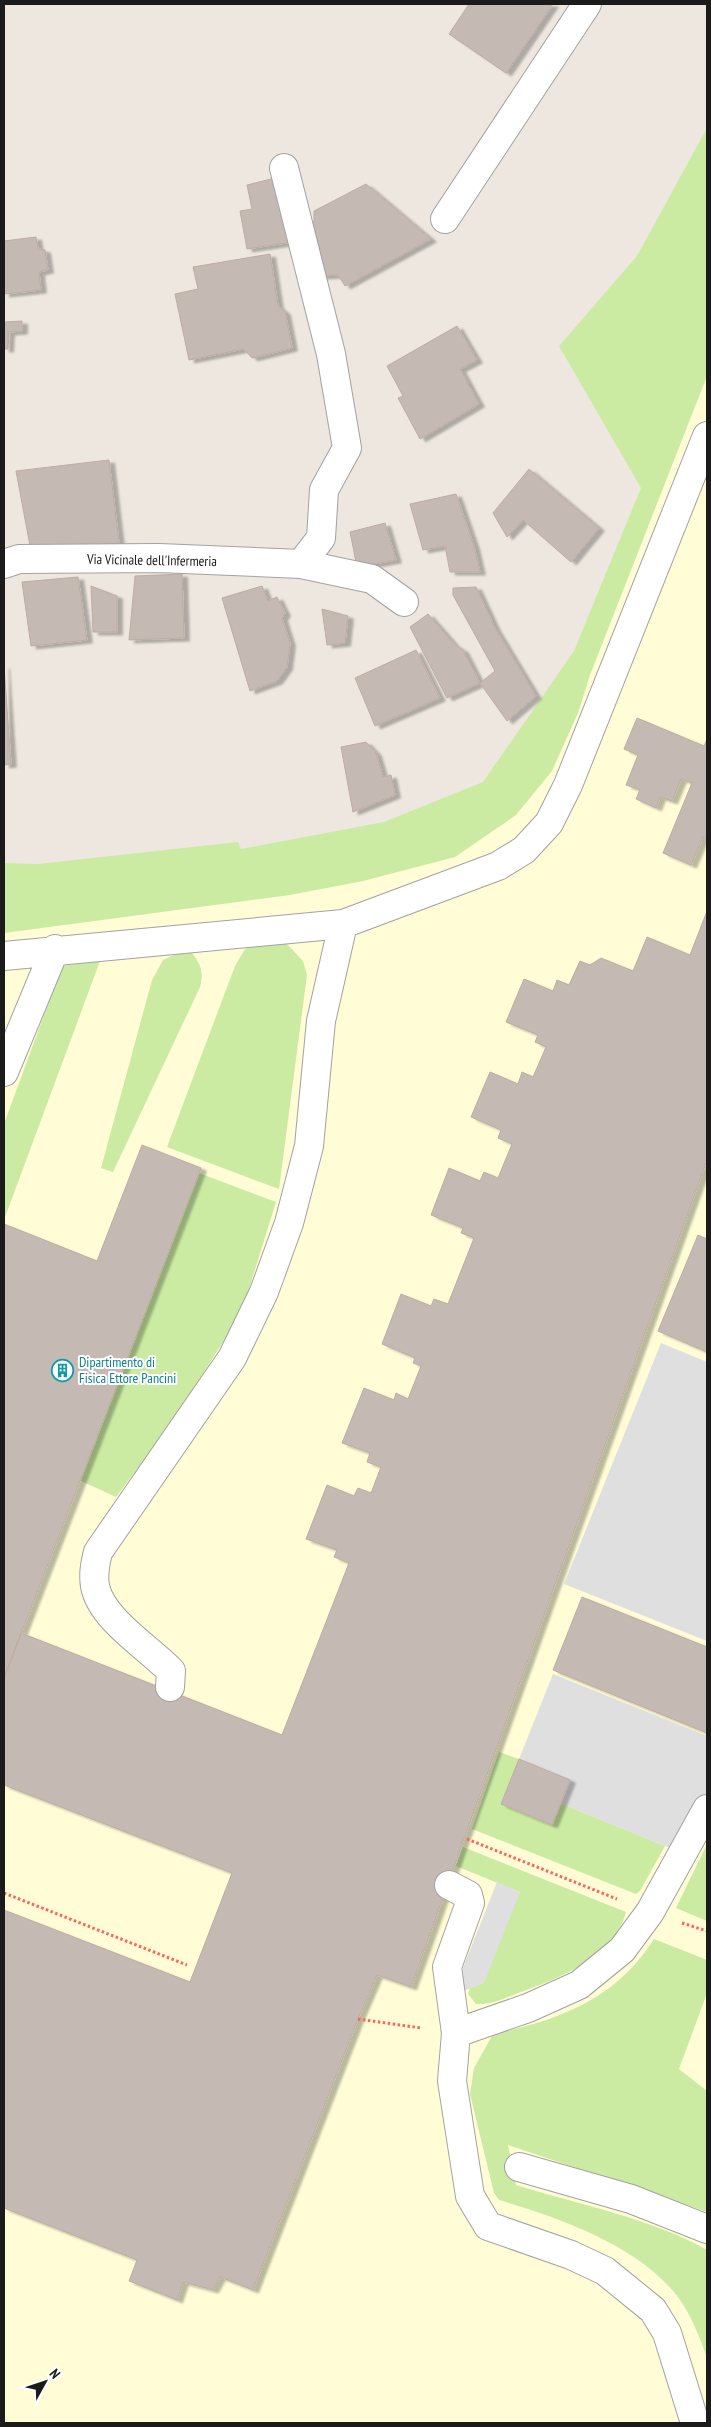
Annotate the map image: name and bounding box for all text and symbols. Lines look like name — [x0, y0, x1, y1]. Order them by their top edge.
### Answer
street label: Via Vicinale dell'Infermeria — [86, 550, 217, 570]
place label: Dipartimento di Fisica Ettore Pancini — [79, 1353, 176, 1387]
building icon: Dipartimento di Fisica Ettore Pancini — [51, 1358, 75, 1382]
north arrow — [20, 2357, 70, 2407]
text: N — [46, 2365, 64, 2382]

